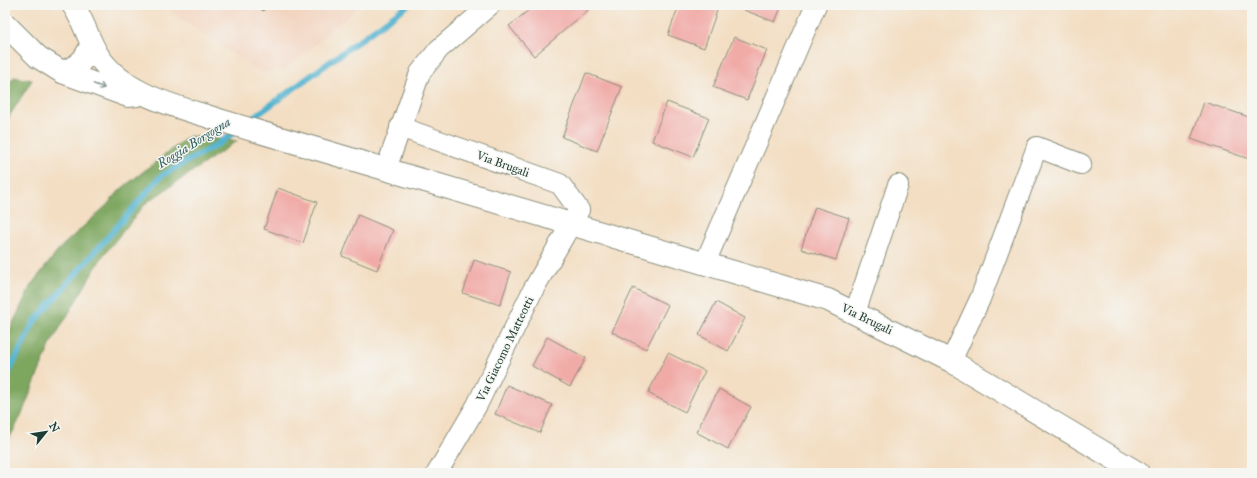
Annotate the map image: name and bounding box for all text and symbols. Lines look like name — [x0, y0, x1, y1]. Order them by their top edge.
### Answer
one-way arrow — [92, 82, 104, 90]
water label: Roggia Borgogna — [154, 114, 234, 172]
street label: Via Brugali — [473, 148, 532, 181]
street label: Via Giacomo Matteotti — [473, 294, 537, 405]
street label: Via Brugali — [838, 300, 896, 339]
north arrow — [26, 412, 66, 452]
text: N — [46, 420, 63, 435]

